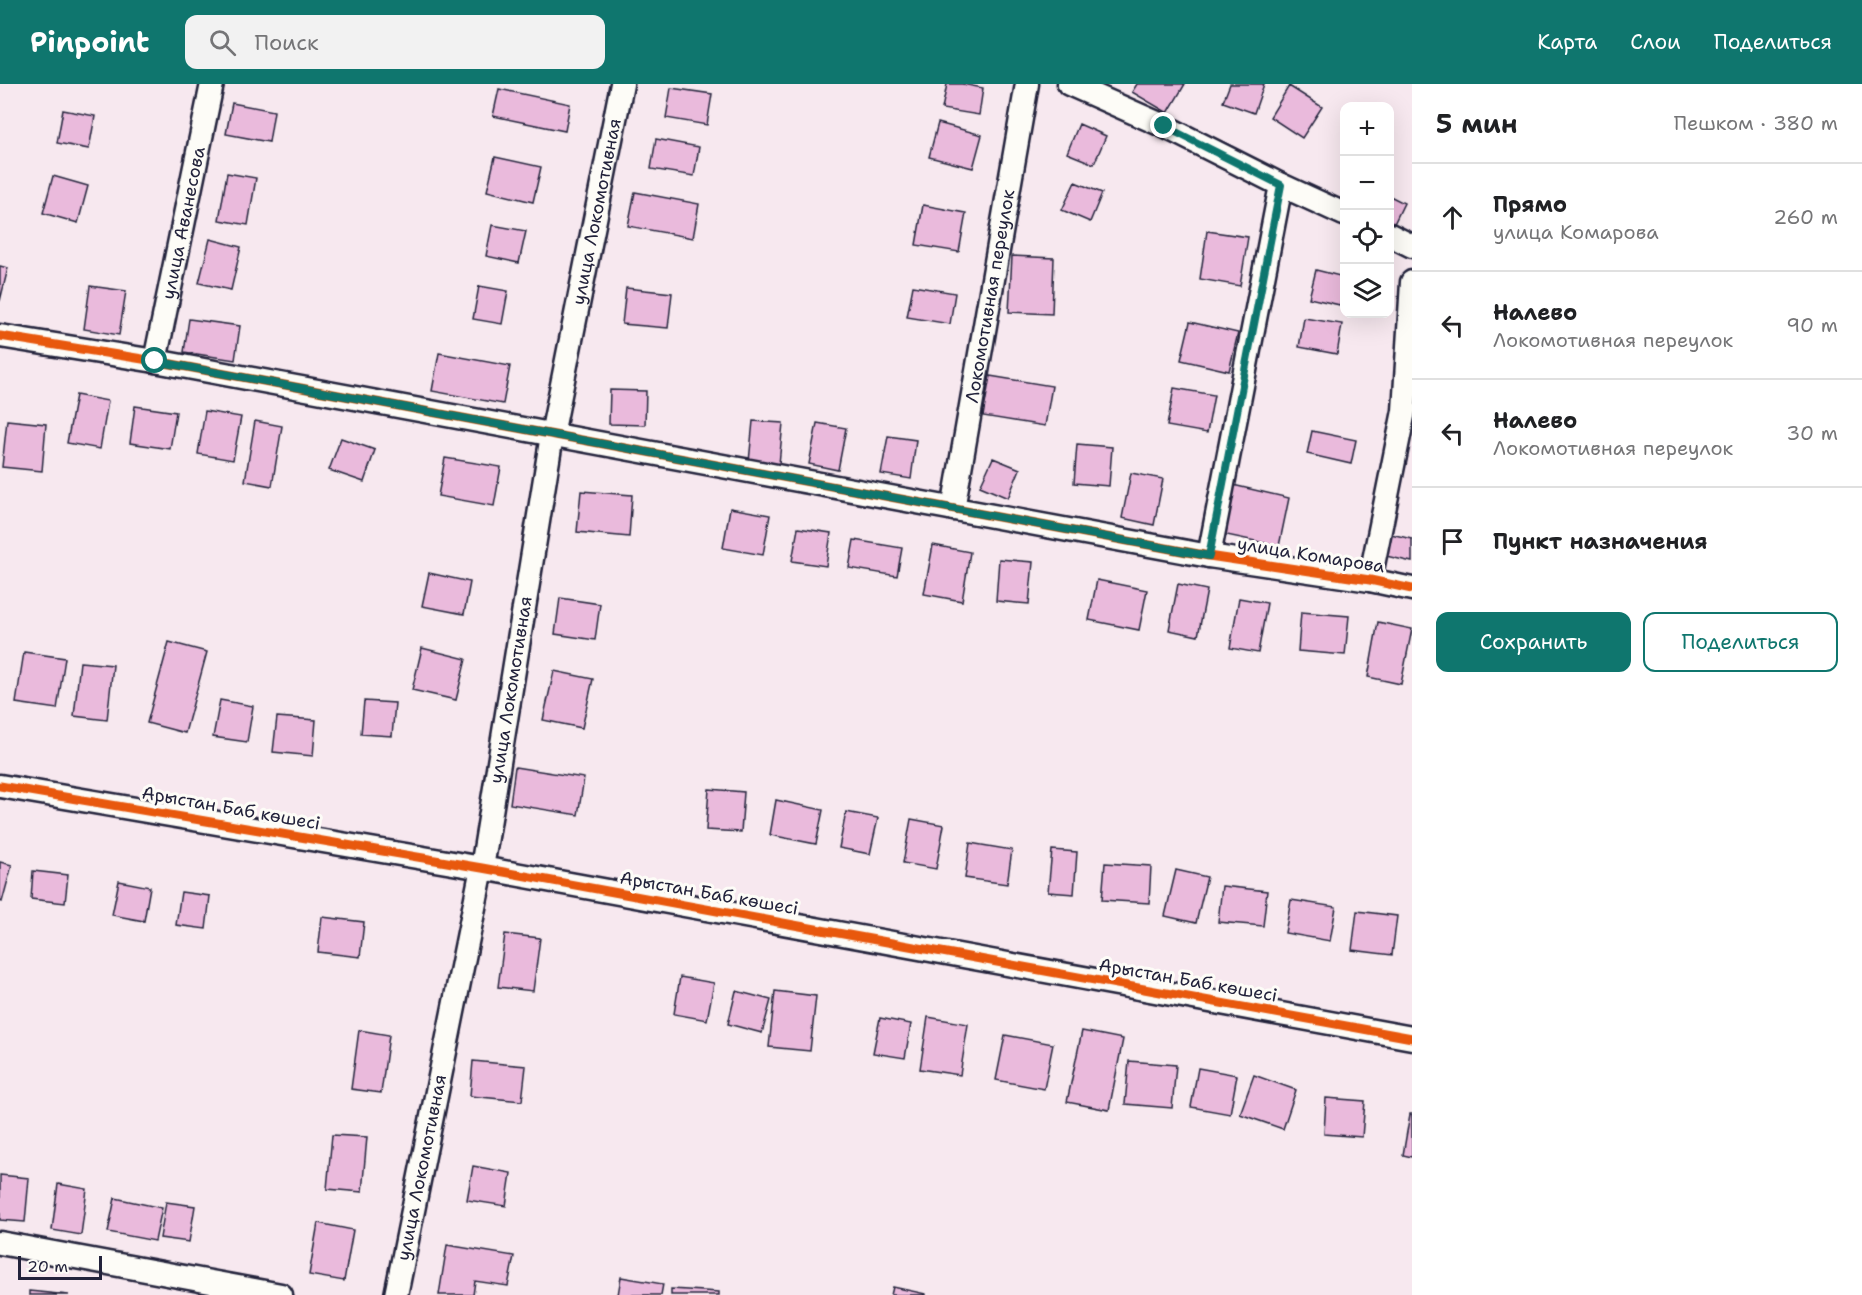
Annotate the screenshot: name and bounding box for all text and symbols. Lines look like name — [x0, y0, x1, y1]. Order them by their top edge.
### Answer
search box — [185, 15, 605, 69]
text: Pinpoint — [30, 23, 149, 61]
icon: search — [206, 26, 239, 59]
text: Поиск — [254, 28, 319, 57]
text: Карта — [1537, 28, 1597, 56]
text: Слои — [1630, 28, 1681, 56]
text: Поделиться — [1714, 28, 1832, 56]
map controls — [1340, 102, 1394, 318]
button: + — [1340, 102, 1394, 156]
text: 5 мин — [1436, 106, 1517, 141]
text: Пешком · 380 m — [1674, 110, 1838, 136]
route end — [1150, 112, 1176, 138]
street label: улица Локомотивная — [566, 116, 627, 307]
street label: улица Аванесова — [156, 144, 211, 301]
button: − — [1340, 156, 1394, 210]
street label: Локомотивная переулок — [960, 187, 1021, 405]
text: Прямо — [1493, 190, 1567, 219]
icon: ahead — [1436, 201, 1469, 234]
text: 260 m — [1773, 204, 1838, 230]
button: locate — [1340, 210, 1394, 264]
text: улица Комарова — [1493, 219, 1659, 245]
button: layers — [1340, 264, 1394, 318]
text: Налево — [1493, 298, 1577, 327]
icon: left — [1436, 309, 1469, 342]
text: 90 m — [1786, 312, 1838, 338]
text: Локомотивная переулок — [1493, 327, 1733, 353]
route start — [141, 347, 167, 373]
text: Налево — [1493, 406, 1577, 435]
icon: left — [1436, 417, 1469, 450]
text: 30 m — [1786, 420, 1838, 446]
text: Локомотивная переулок — [1493, 435, 1733, 461]
icon: arrive — [1436, 525, 1469, 558]
text: Пункт назначения — [1493, 527, 1707, 556]
street label: улица Комарова — [1235, 531, 1387, 579]
street label: улица Локомотивная — [484, 594, 538, 785]
button: Сохранить — [1436, 612, 1631, 672]
button: Поделиться — [1643, 612, 1838, 672]
street label: Арыстан Баб көшесі — [140, 780, 322, 836]
street label: Арыстан Баб көшесі — [618, 865, 800, 921]
street label: Арыстан Баб көшесі — [1097, 952, 1279, 1008]
street label: улица Локомотивная — [391, 1072, 452, 1263]
scale bar — [18, 1253, 102, 1280]
text: 20 m — [27, 1256, 68, 1277]

